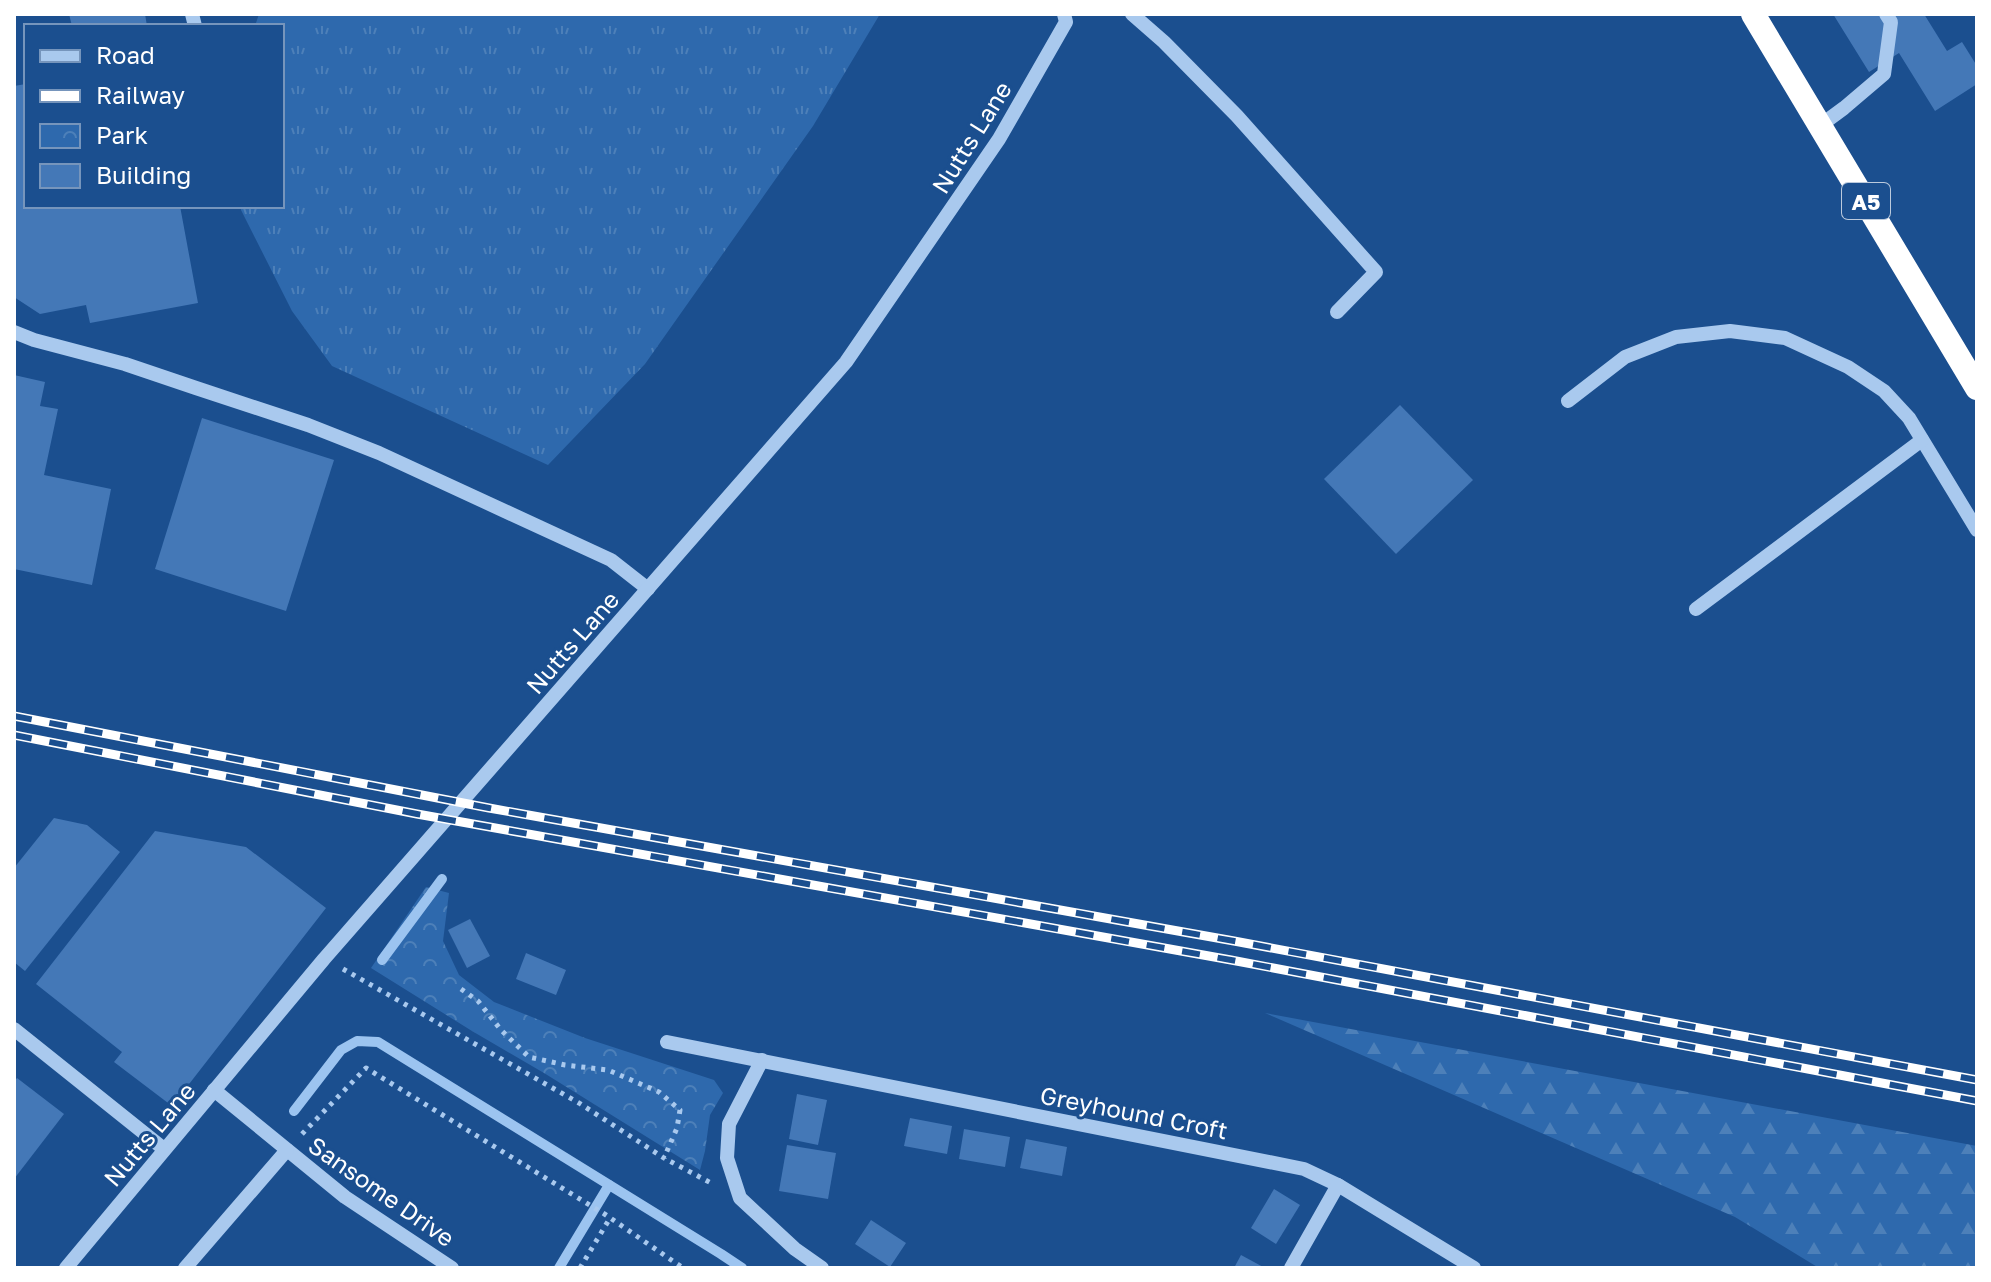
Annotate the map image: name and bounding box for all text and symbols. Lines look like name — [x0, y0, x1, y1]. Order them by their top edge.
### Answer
legend — [24, 24, 284, 208]
text: Road — [96, 40, 155, 69]
street label: Nutts Lane — [925, 76, 1017, 198]
text: Railway — [96, 80, 185, 109]
text: Park — [96, 120, 148, 149]
text: Building — [96, 160, 191, 189]
road number: A5 — [1842, 183, 1890, 219]
street label: Nutts Lane — [520, 585, 624, 699]
street label: Nutts Lane — [97, 1076, 201, 1192]
street label: Greyhound Croft — [1038, 1080, 1230, 1144]
street label: Sansome Drive — [303, 1130, 461, 1252]

